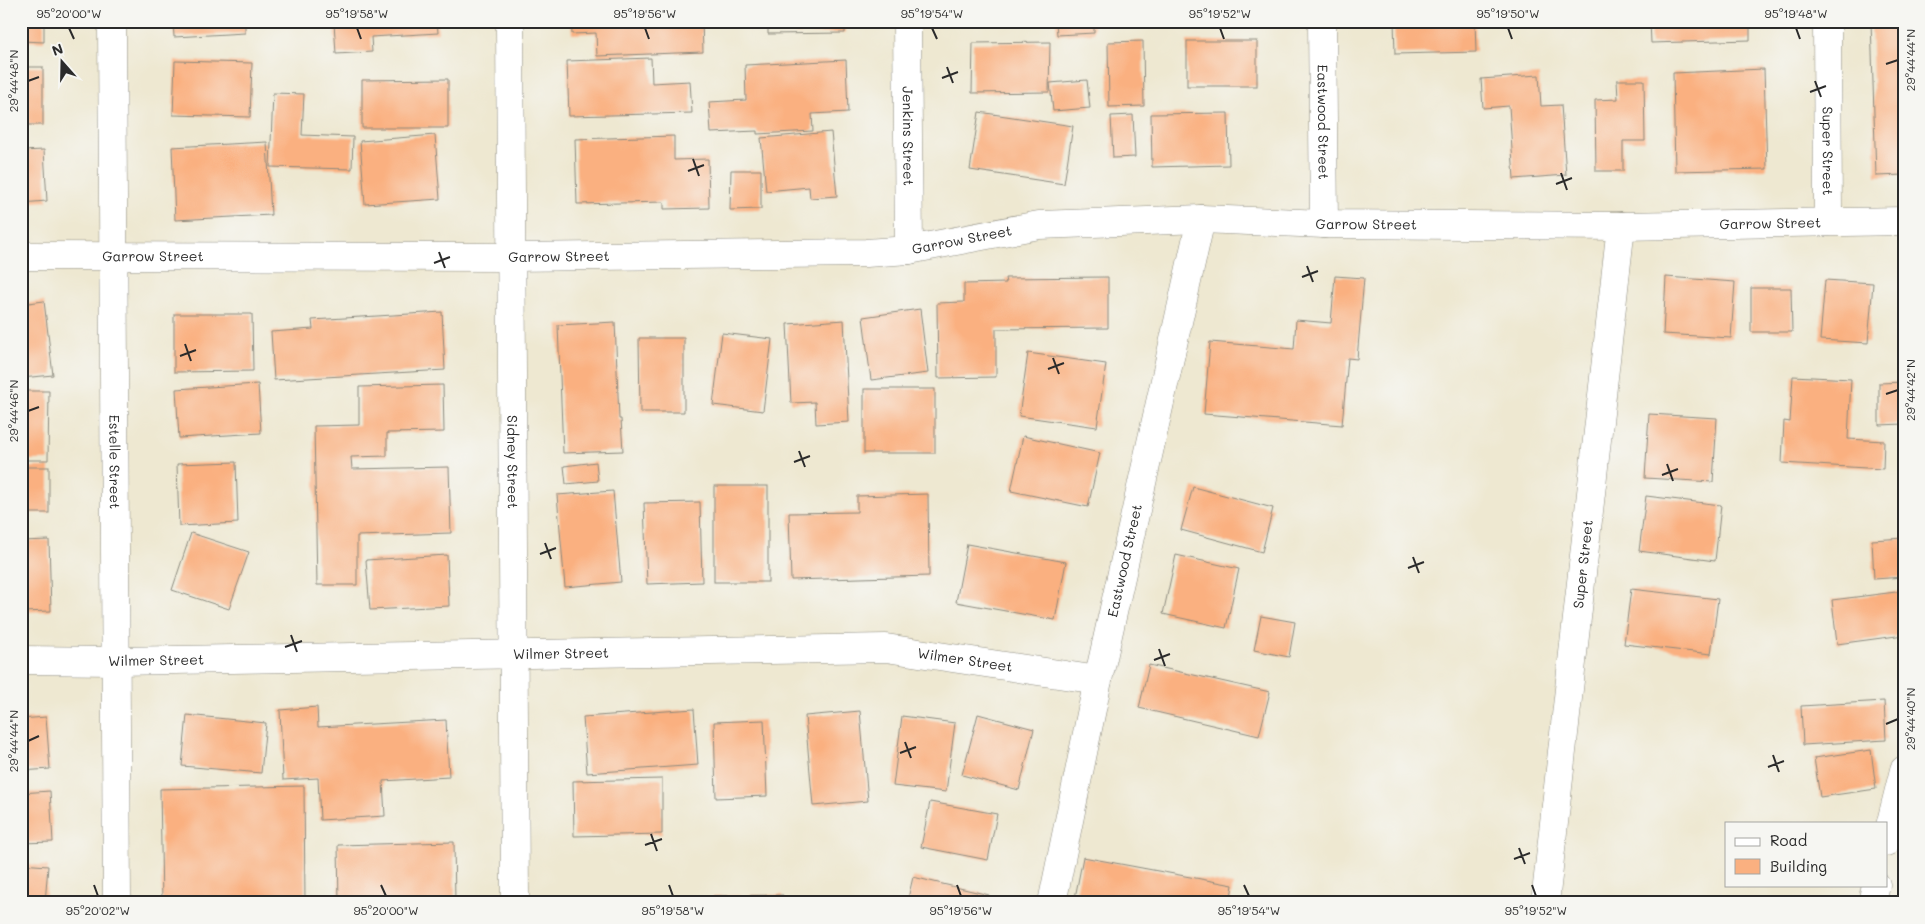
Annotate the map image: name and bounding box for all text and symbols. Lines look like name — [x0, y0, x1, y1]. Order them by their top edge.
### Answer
text: 95°20'00"W — [36, 5, 102, 21]
text: 95°19'58"W — [326, 5, 388, 21]
text: 95°19'56"W — [614, 5, 676, 21]
text: 95°19'54"W — [901, 5, 963, 21]
text: 95°19'52"W — [1189, 5, 1251, 21]
text: 95°19'50"W — [1477, 5, 1540, 21]
text: 95°19'48"W — [1765, 5, 1827, 21]
text: 29°44'44"N — [1902, 29, 1918, 91]
north arrow — [38, 38, 88, 88]
text: N — [49, 39, 66, 60]
text: 29°44'48"N — [5, 50, 21, 112]
street label: Eastwood Street — [1313, 64, 1334, 180]
street label: Jenkins Street — [899, 86, 918, 186]
street label: Super Street — [1818, 106, 1838, 196]
street label: Garrow Street — [1719, 212, 1821, 233]
street label: Garrow Street — [1315, 214, 1417, 234]
street label: Garrow Street — [910, 220, 1013, 258]
street label: Garrow Street — [102, 246, 204, 265]
street label: Garrow Street — [508, 246, 610, 266]
text: 29°44'42"N — [1902, 359, 1918, 421]
text: 29°44'46"N — [5, 380, 21, 442]
street label: Estelle Street — [105, 415, 125, 509]
street label: Sidney Street — [503, 415, 523, 509]
street label: Eastwood Street — [1102, 502, 1146, 619]
street label: Super Street — [1568, 519, 1597, 609]
street label: Wilmer Street — [513, 643, 609, 663]
street label: Wilmer Street — [916, 643, 1014, 676]
street label: Wilmer Street — [108, 650, 204, 670]
text: 29°44'40"N — [1902, 688, 1918, 750]
text: 29°44'44"N — [5, 710, 21, 772]
legend — [1725, 822, 1888, 886]
text: Road — [1770, 830, 1807, 850]
text: Building — [1770, 856, 1827, 876]
text: 95°20'02"W — [66, 902, 130, 918]
text: 95°20'00"W — [353, 902, 419, 918]
text: 95°19'58"W — [642, 902, 704, 918]
text: 95°19'56"W — [930, 902, 992, 918]
text: 95°19'54"W — [1218, 902, 1280, 918]
text: 95°19'52"W — [1505, 902, 1567, 918]

